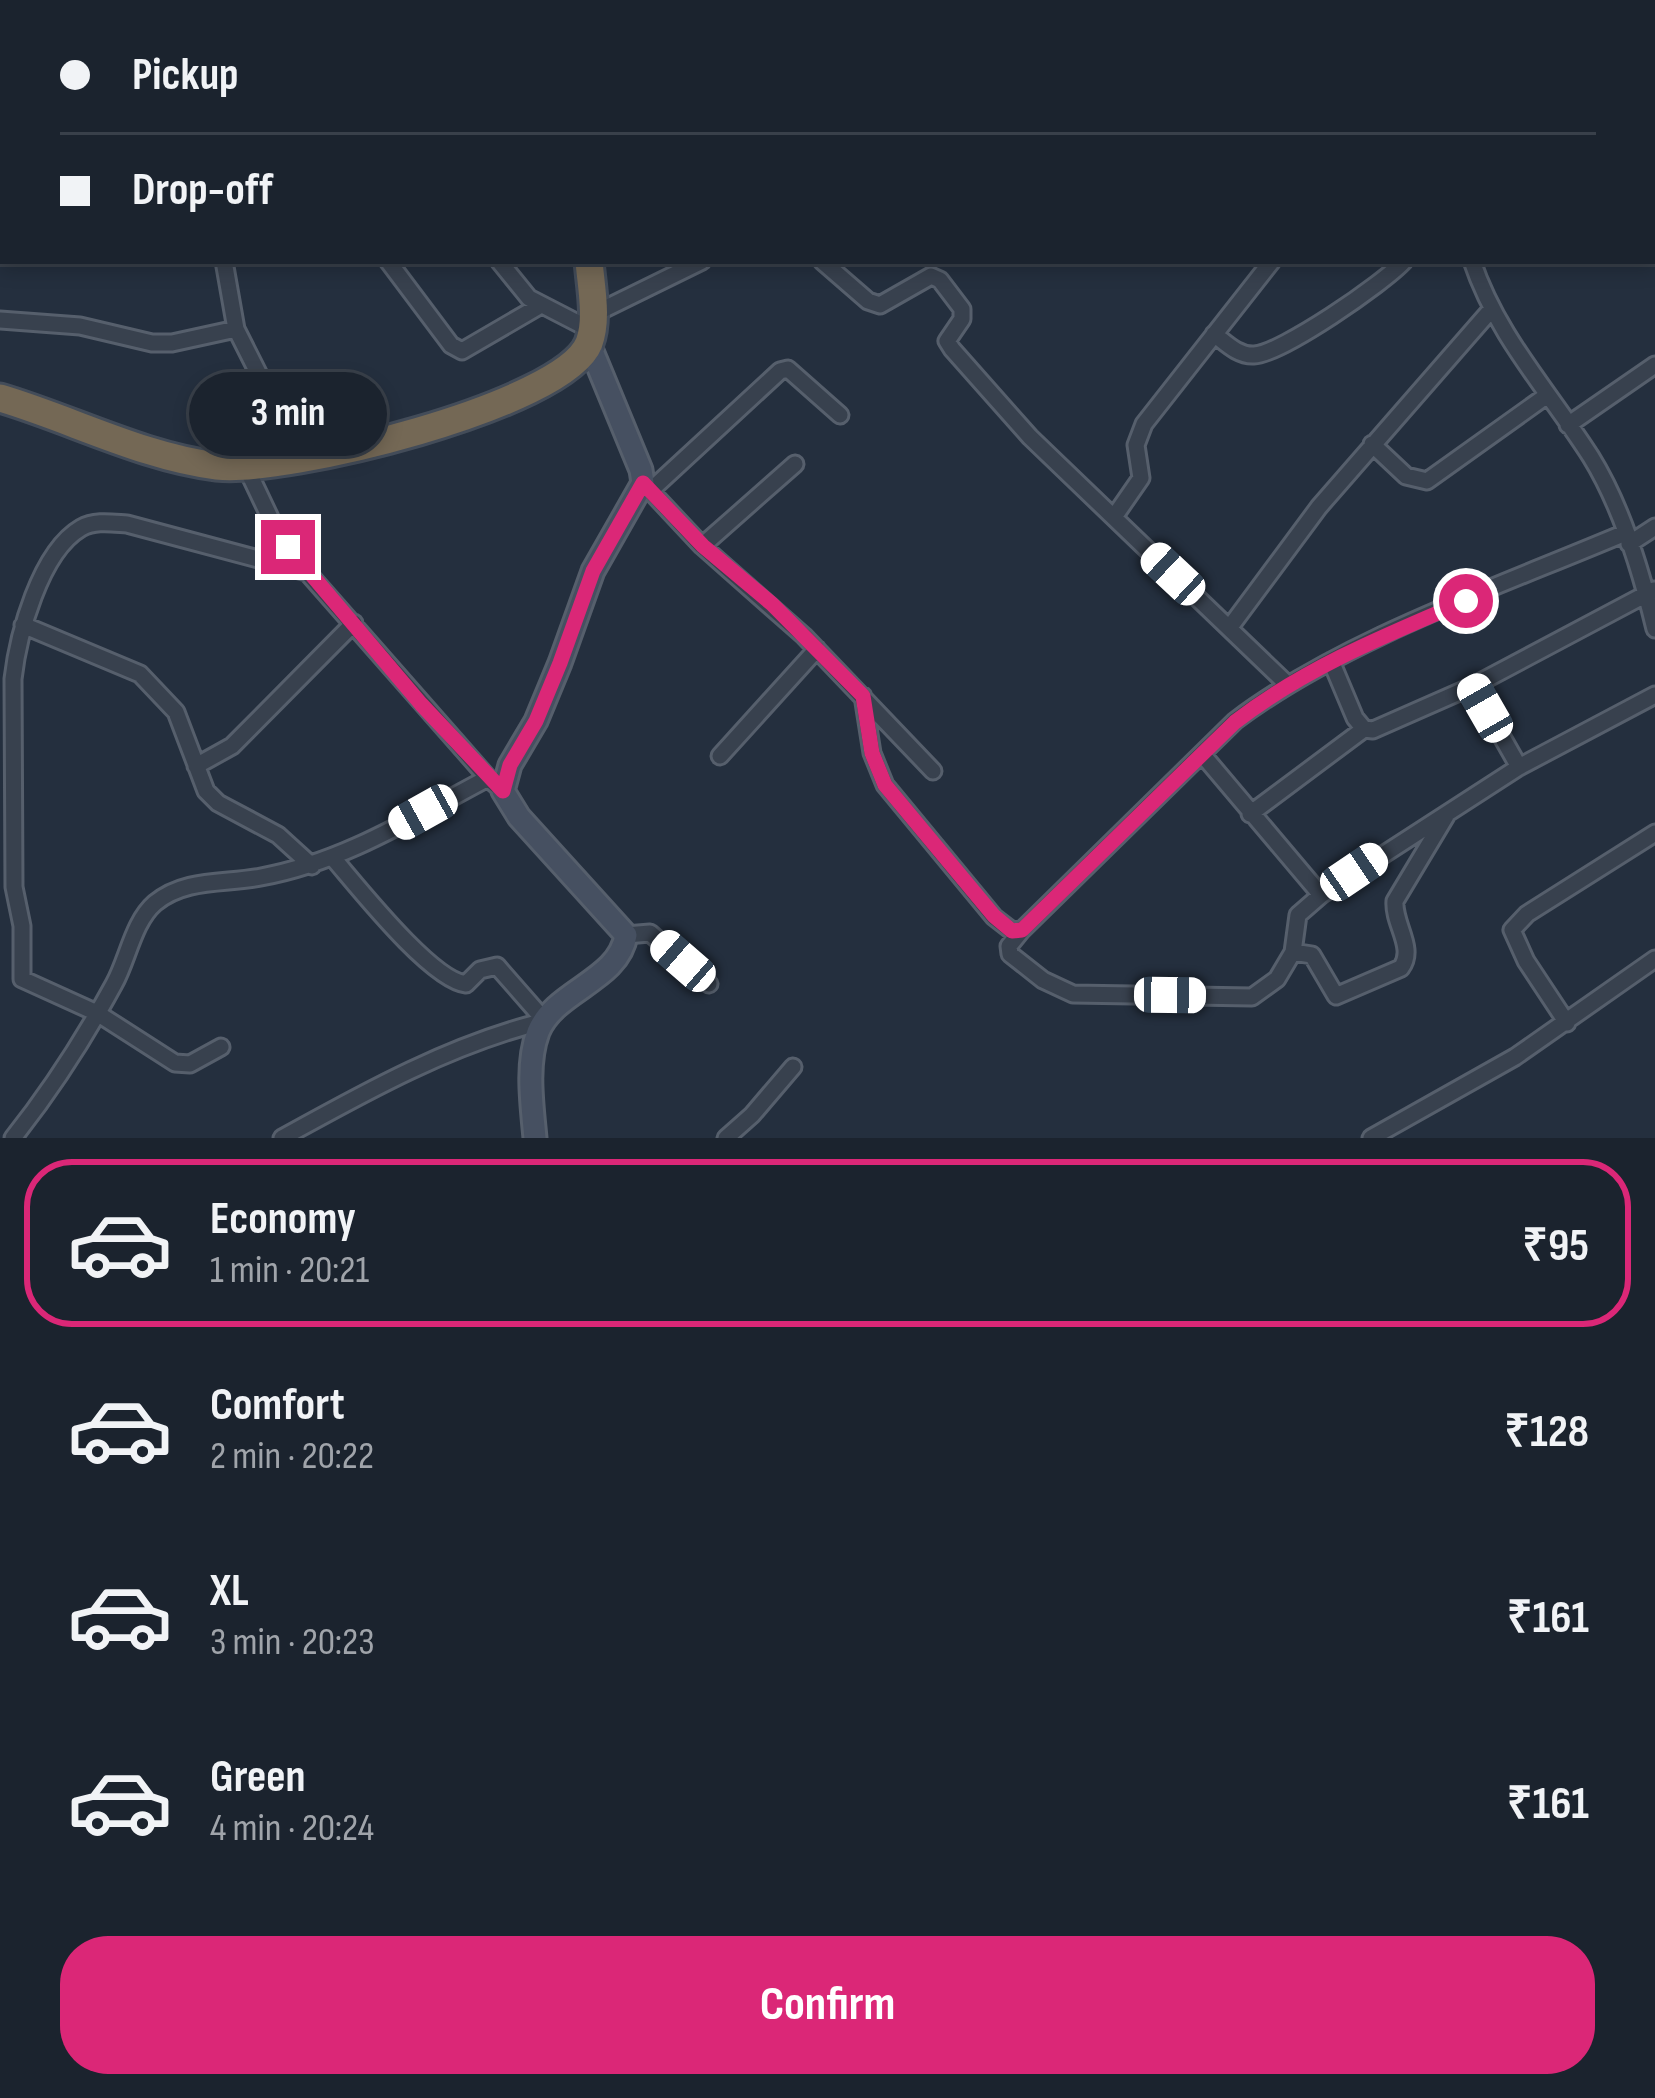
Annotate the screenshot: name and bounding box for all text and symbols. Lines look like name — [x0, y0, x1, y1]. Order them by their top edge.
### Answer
text: Pickup — [132, 48, 239, 103]
text: Drop-off — [132, 163, 273, 218]
callout: 3 min — [189, 373, 387, 457]
text: 3 min — [251, 390, 325, 437]
route end — [261, 520, 315, 574]
car — [1134, 536, 1212, 612]
route start — [1439, 574, 1493, 628]
car — [1451, 668, 1519, 748]
car — [383, 779, 463, 845]
car — [1314, 837, 1394, 907]
car — [644, 924, 722, 998]
car — [1134, 976, 1206, 1014]
icon: car — [66, 1189, 174, 1297]
text: Economy — [210, 1192, 356, 1247]
text: ₹95 — [1522, 1219, 1589, 1274]
text: 1 min · 20:21 — [210, 1247, 369, 1294]
icon: car — [66, 1375, 174, 1483]
text: Comfort — [210, 1378, 345, 1433]
text: ₹128 — [1504, 1405, 1589, 1460]
text: 2 min · 20:22 — [210, 1433, 374, 1480]
icon: car — [66, 1561, 174, 1669]
text: XL — [210, 1564, 249, 1619]
text: ₹161 — [1507, 1591, 1589, 1646]
text: 3 min · 20:23 — [210, 1619, 375, 1666]
icon: car — [66, 1747, 174, 1855]
text: Green — [210, 1750, 306, 1805]
text: ₹161 — [1507, 1777, 1589, 1832]
text: 4 min · 20:24 — [210, 1805, 374, 1852]
button: Confirm — [60, 1936, 1595, 2074]

